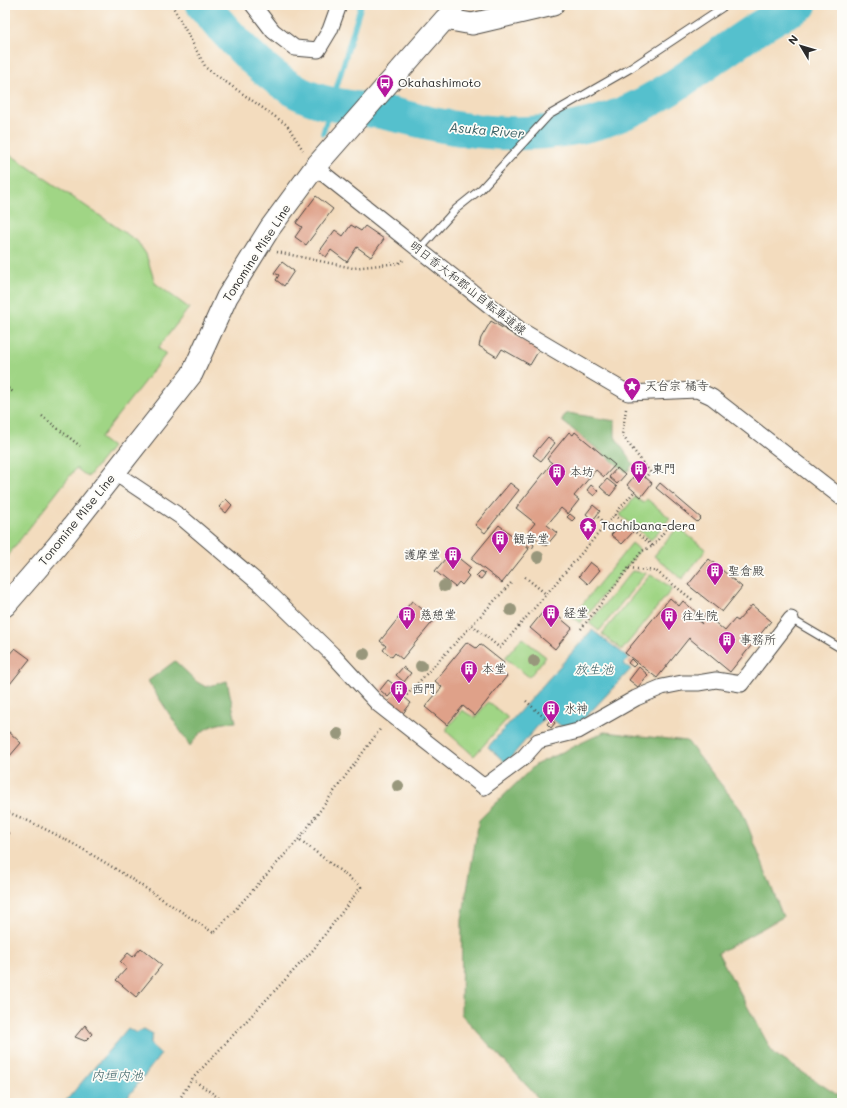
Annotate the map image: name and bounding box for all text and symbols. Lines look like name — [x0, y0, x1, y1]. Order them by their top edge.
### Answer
north arrow — [781, 26, 821, 66]
text: N — [784, 32, 801, 47]
bus stop icon: Okahashimoto — [375, 73, 395, 98]
place label: Okahashimoto — [398, 74, 481, 90]
water label: Asuka River — [449, 118, 526, 141]
street label: Tonomine Mise Line — [219, 201, 294, 304]
street label: 明日香大和郡山自転車道線 — [407, 237, 530, 338]
place icon: 天台宗 橘寺 — [622, 376, 642, 401]
place label: 天台宗 橘寺 — [645, 377, 709, 393]
building icon: 東門 — [629, 459, 649, 484]
place label: 東門 — [652, 460, 676, 476]
building icon: 本坊 — [547, 462, 567, 487]
place label: 本坊 — [570, 463, 594, 479]
street label: Tonomine Mise Line — [34, 470, 118, 568]
temple icon: Tachibana-dera — [578, 516, 598, 541]
place label: Tachibana-dera — [601, 517, 696, 533]
building icon: 観音堂 — [490, 529, 510, 554]
place label: 観音堂 — [513, 530, 549, 546]
building icon: 護摩堂 — [443, 545, 463, 570]
place label: 護摩堂 — [404, 546, 440, 562]
building icon: 聖倉殿 — [705, 561, 725, 586]
place label: 聖倉殿 — [728, 562, 764, 578]
building icon: 経堂 — [541, 603, 561, 628]
place label: 経堂 — [564, 604, 588, 620]
building icon: 慈憩堂 — [397, 605, 417, 630]
place label: 慈憩堂 — [420, 606, 456, 622]
building icon: 往生院 — [659, 606, 679, 631]
place label: 往生院 — [682, 607, 718, 623]
building icon: 事務所 — [717, 630, 737, 655]
place label: 事務所 — [740, 631, 776, 647]
building icon: 本堂 — [459, 659, 479, 684]
place label: 本堂 — [482, 660, 506, 676]
water label: 放生池 — [574, 660, 614, 677]
building icon: 西門 — [389, 679, 409, 704]
place label: 西門 — [412, 680, 436, 696]
building icon: 水神 — [541, 699, 561, 724]
place label: 水神 — [564, 700, 588, 716]
water label: 内垣内池 — [91, 1066, 144, 1083]

